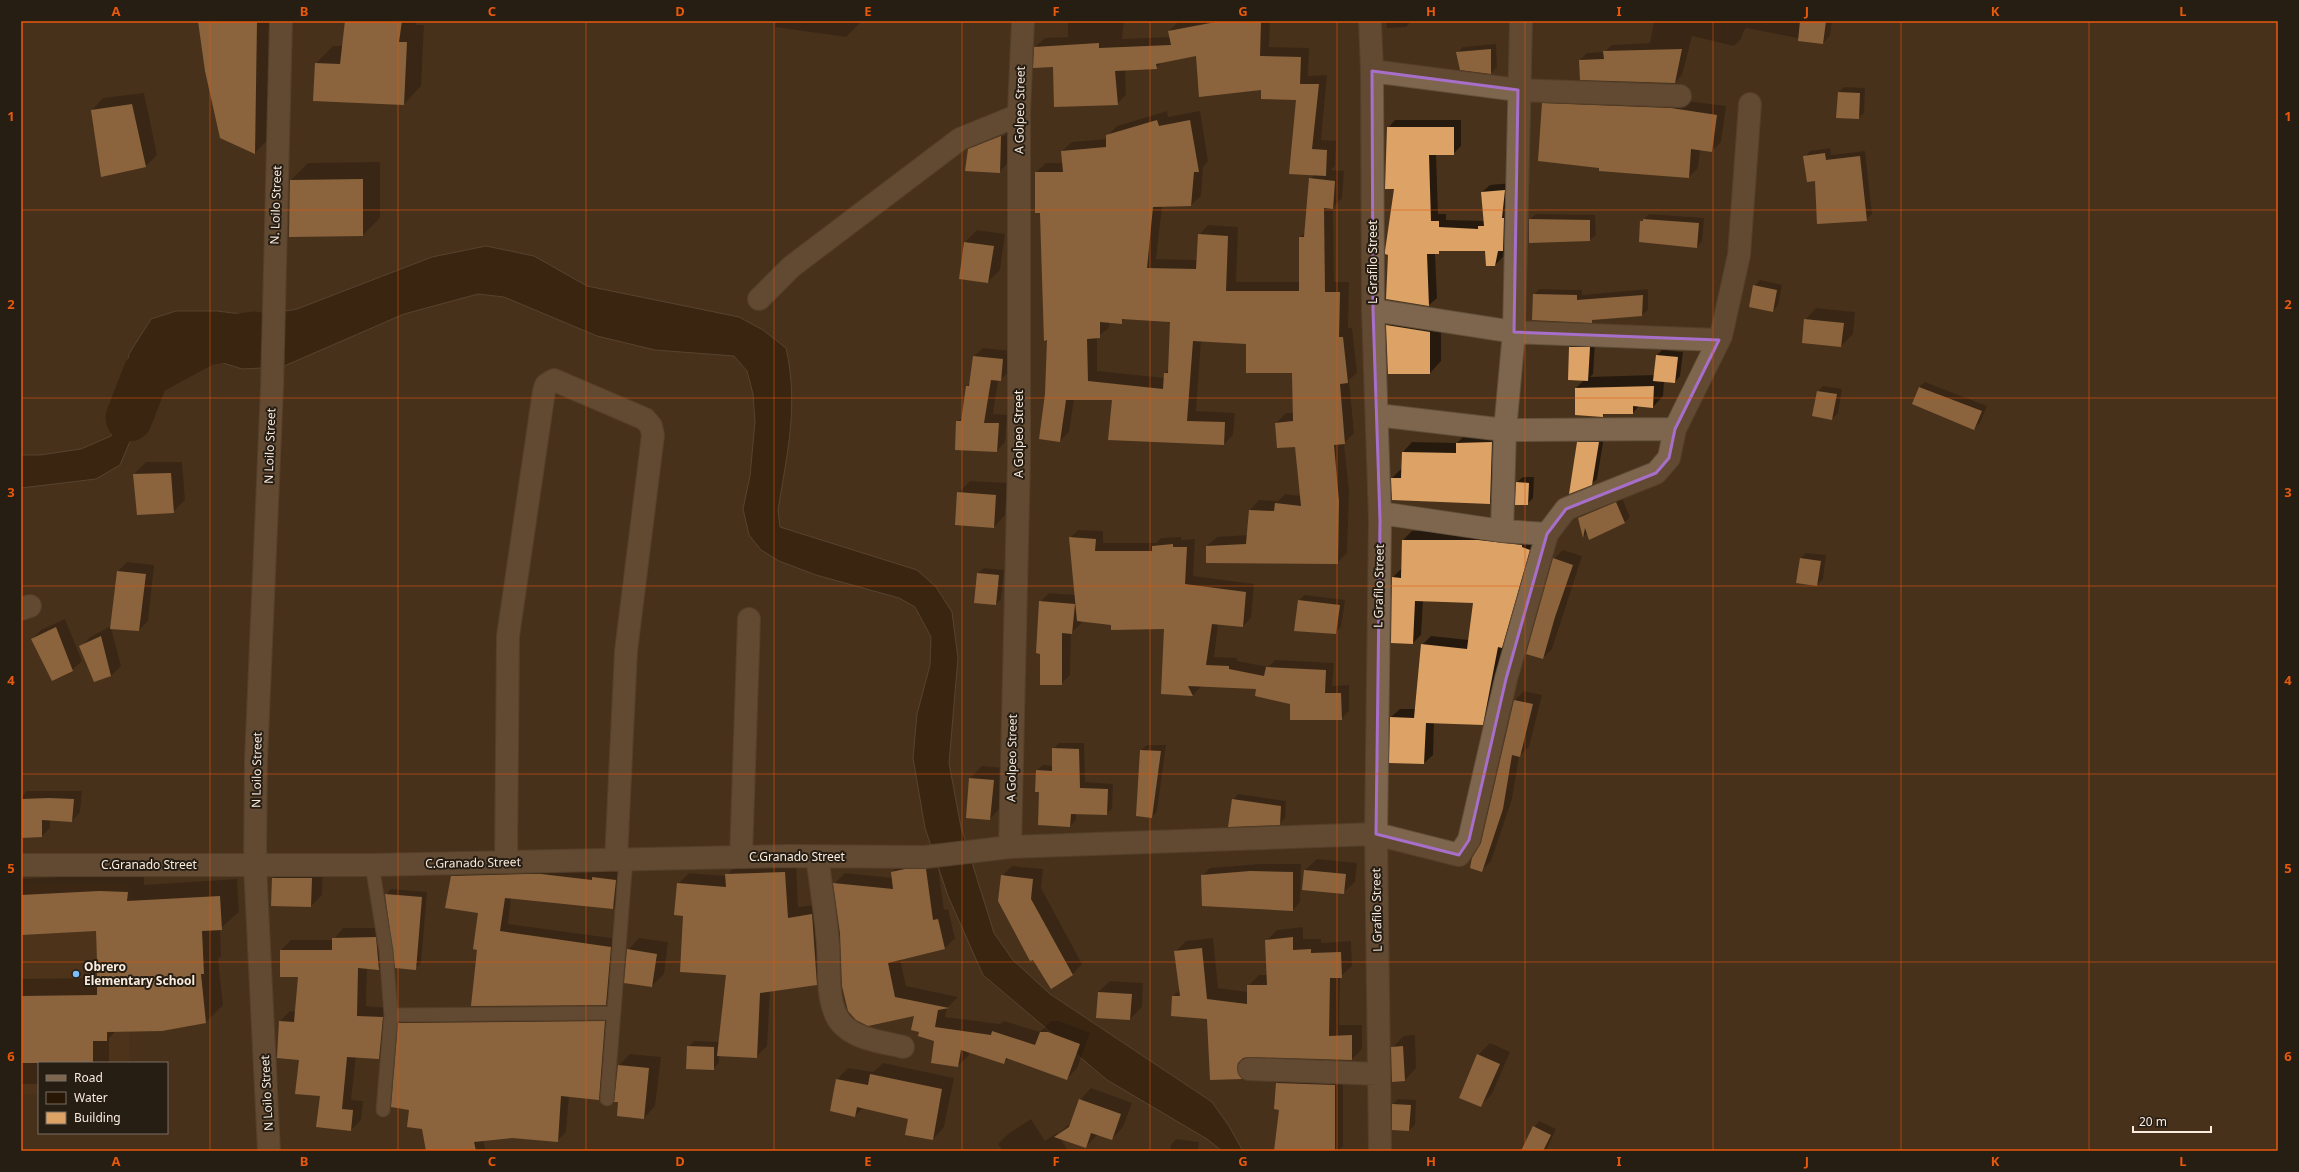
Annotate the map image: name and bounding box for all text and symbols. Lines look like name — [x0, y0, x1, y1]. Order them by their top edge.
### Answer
text: A — [112, 2, 121, 20]
text: B — [300, 2, 308, 20]
text: C — [488, 2, 496, 20]
text: D — [675, 2, 685, 20]
text: E — [864, 2, 872, 20]
text: F — [1052, 2, 1060, 20]
text: G — [1238, 2, 1248, 20]
text: H — [1426, 2, 1436, 20]
text: I — [1616, 2, 1622, 20]
text: J — [1804, 2, 1809, 20]
text: K — [1991, 2, 2000, 20]
text: L — [2179, 2, 2187, 20]
street label: A Golpeo Street — [1010, 65, 1029, 154]
text: 1 — [7, 107, 15, 125]
text: 1 — [2284, 107, 2292, 125]
street label: N. Loilo Street — [266, 165, 285, 245]
street label: L Grafilo Street — [1364, 219, 1381, 304]
text: 2 — [7, 295, 15, 313]
text: 2 — [2284, 295, 2292, 313]
street label: A Golpeo Street — [1010, 389, 1027, 478]
street label: N Loilo Street — [260, 407, 279, 484]
text: 3 — [7, 483, 15, 501]
text: 3 — [2284, 483, 2292, 501]
street label: L Grafilo Street — [1369, 543, 1388, 628]
text: 4 — [7, 671, 15, 689]
text: 4 — [2284, 671, 2292, 689]
street label: A Golpeo Street — [1002, 713, 1021, 802]
street label: N Loilo Street — [247, 731, 266, 808]
street label: C.Granado Street — [749, 848, 846, 865]
street label: C.Granado Street — [425, 853, 522, 872]
street label: C.Granado Street — [101, 856, 198, 873]
text: 5 — [7, 859, 15, 877]
text: 5 — [2284, 859, 2292, 877]
street label: L Grafilo Street — [1367, 867, 1386, 952]
place label: Obrero Elementary School — [84, 958, 195, 989]
marker: Obrero Elementary School — [71, 969, 81, 979]
text: 6 — [7, 1047, 15, 1065]
text: 6 — [2284, 1047, 2292, 1065]
street label: N Loilo Street — [256, 1054, 277, 1131]
legend — [38, 1062, 168, 1134]
text: Road — [74, 1069, 103, 1086]
text: Water — [74, 1089, 108, 1106]
scale bar — [2133, 1108, 2211, 1134]
text: Building — [74, 1109, 121, 1126]
text: 20 m — [2139, 1113, 2167, 1130]
text: A — [112, 1152, 121, 1170]
text: B — [300, 1152, 308, 1170]
text: C — [488, 1152, 496, 1170]
text: D — [675, 1152, 685, 1170]
text: E — [864, 1152, 872, 1170]
text: F — [1052, 1152, 1060, 1170]
text: G — [1238, 1152, 1248, 1170]
text: H — [1426, 1152, 1436, 1170]
text: I — [1616, 1152, 1622, 1170]
text: J — [1804, 1152, 1809, 1170]
text: K — [1991, 1152, 2000, 1170]
text: L — [2179, 1152, 2187, 1170]

